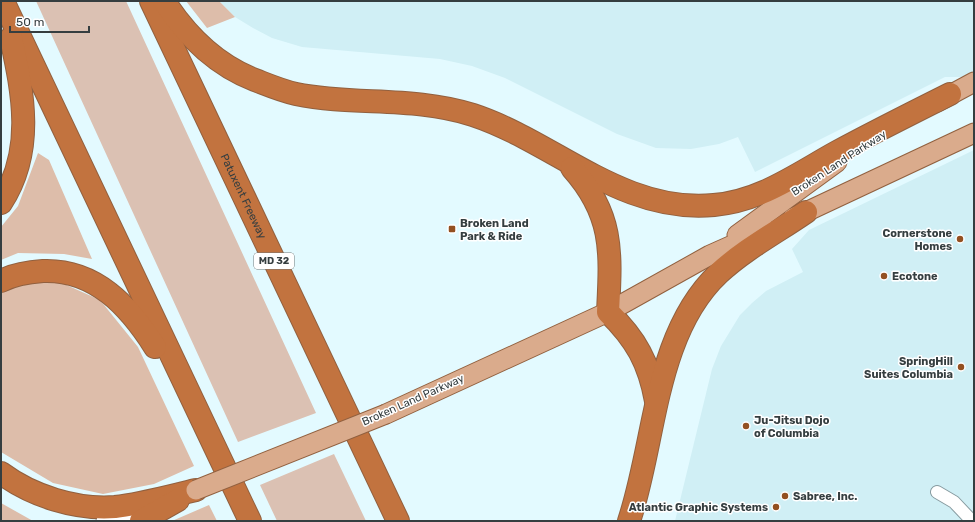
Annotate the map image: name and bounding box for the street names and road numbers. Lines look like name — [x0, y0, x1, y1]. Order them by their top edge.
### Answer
street label: Broken Land Parkway — [789, 127, 889, 199]
street label: Patuxent Freeway — [218, 151, 269, 241]
road number: MD 32 — [254, 253, 294, 269]
street label: Broken Land Parkway — [360, 372, 466, 428]

